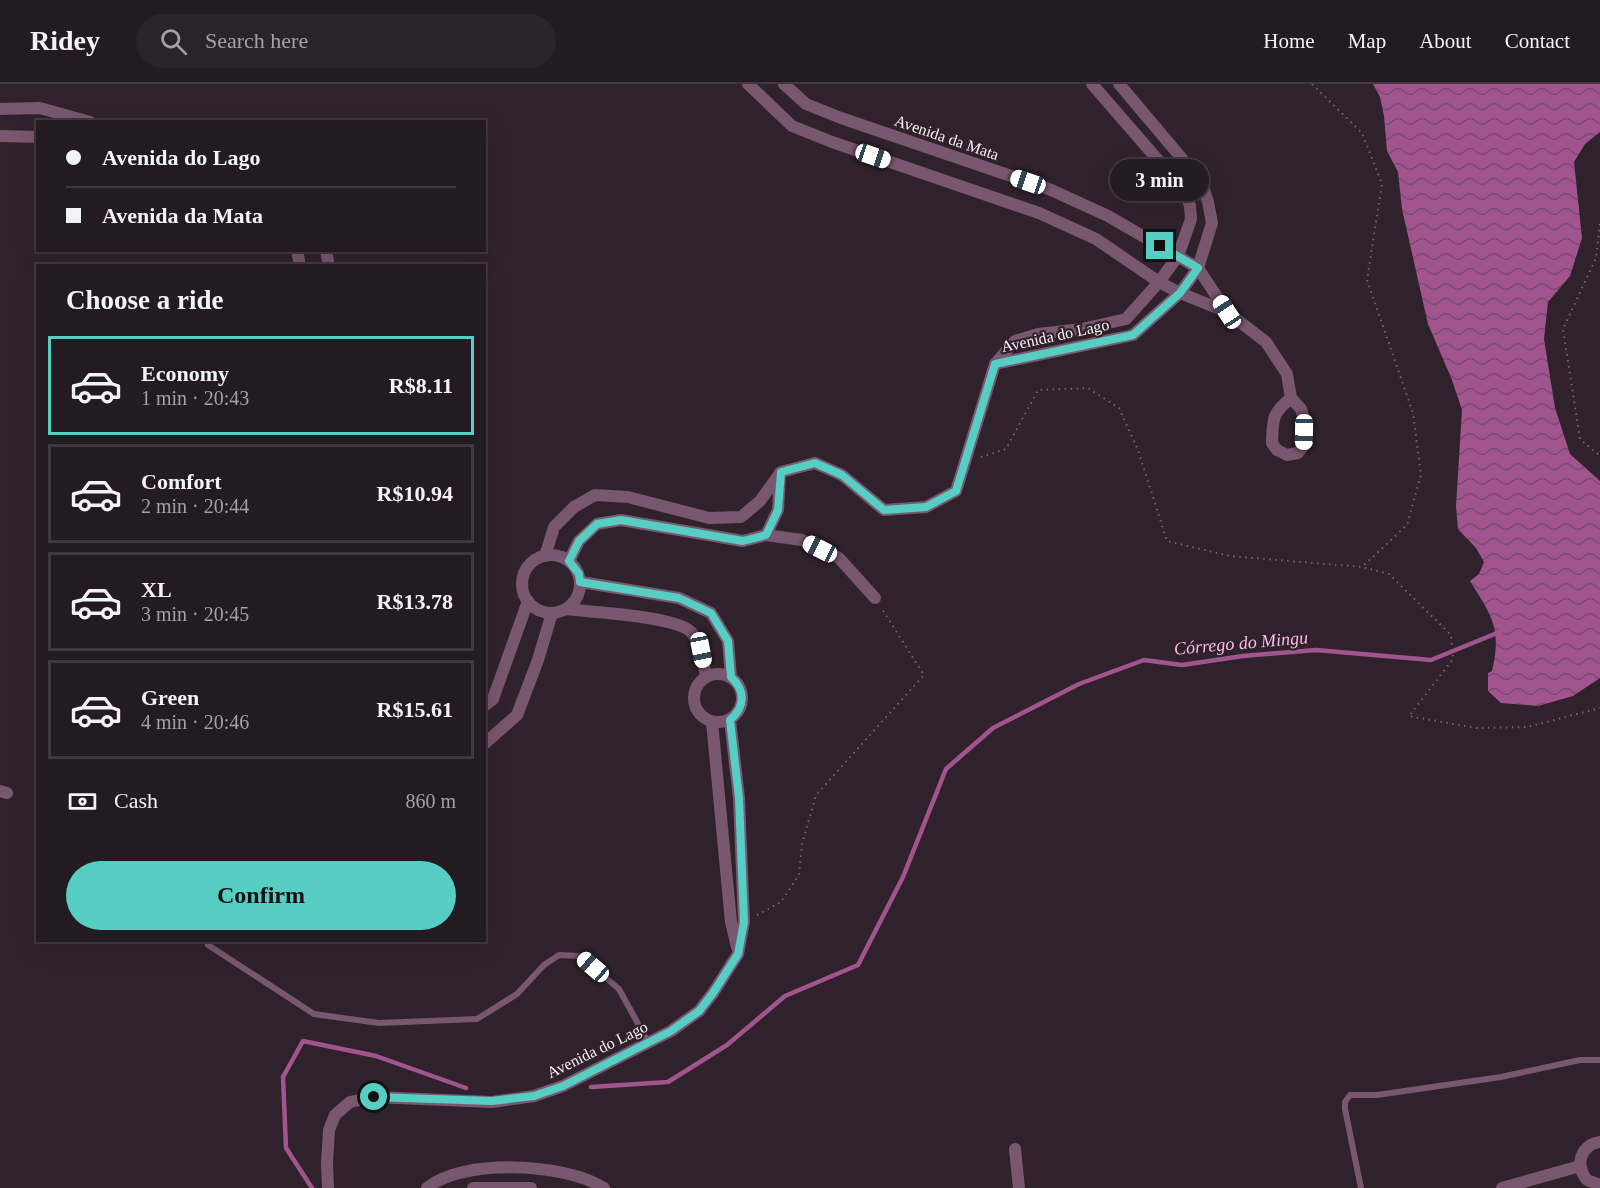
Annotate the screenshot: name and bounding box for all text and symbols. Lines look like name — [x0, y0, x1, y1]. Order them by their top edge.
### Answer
search box — [136, 14, 556, 68]
text: Ridey — [30, 25, 100, 56]
icon: search — [157, 25, 190, 58]
text: Search here — [205, 28, 308, 53]
text: Home — [1263, 29, 1315, 53]
text: Map — [1348, 29, 1386, 53]
text: About — [1419, 29, 1472, 53]
text: Contact — [1505, 29, 1570, 53]
street label: Avenida da Mata — [893, 112, 1001, 163]
car — [853, 142, 893, 170]
text: Avenida do Lago — [102, 145, 261, 170]
callout: 3 min — [1110, 159, 1210, 201]
car — [1008, 168, 1048, 196]
text: 3 min — [1135, 169, 1184, 191]
text: Avenida da Mata — [102, 203, 263, 228]
route end — [1146, 232, 1173, 259]
text: Choose a ride — [66, 285, 224, 315]
car — [1210, 292, 1244, 332]
street label: Avenida do Lago — [1000, 316, 1111, 356]
icon: car — [69, 359, 123, 413]
text: Economy — [141, 361, 229, 386]
text: R$8.11 — [389, 373, 453, 398]
text: 1 min · 20:43 — [141, 387, 249, 409]
car — [1295, 414, 1313, 450]
icon: car — [69, 467, 123, 521]
text: Comfort — [141, 469, 222, 494]
text: R$10.94 — [377, 481, 453, 506]
text: 2 min · 20:44 — [141, 495, 249, 517]
car — [800, 533, 840, 565]
icon: car — [69, 575, 123, 629]
text: XL — [141, 577, 172, 602]
text: R$13.78 — [377, 589, 453, 614]
text: 3 min · 20:45 — [141, 603, 249, 625]
water label: Córrego do Mingu — [1173, 627, 1309, 659]
car — [689, 631, 713, 669]
icon: car — [69, 683, 123, 737]
text: Green — [141, 685, 199, 710]
text: R$15.61 — [377, 697, 453, 722]
text: 4 min · 20:46 — [141, 711, 249, 733]
icon: cash — [66, 785, 99, 818]
text: Cash — [114, 788, 158, 813]
text: 860 m — [405, 790, 456, 812]
button: Confirm — [66, 861, 456, 930]
car — [574, 948, 612, 986]
street label: Avenida do Lago — [544, 1018, 651, 1082]
route start — [360, 1083, 387, 1110]

